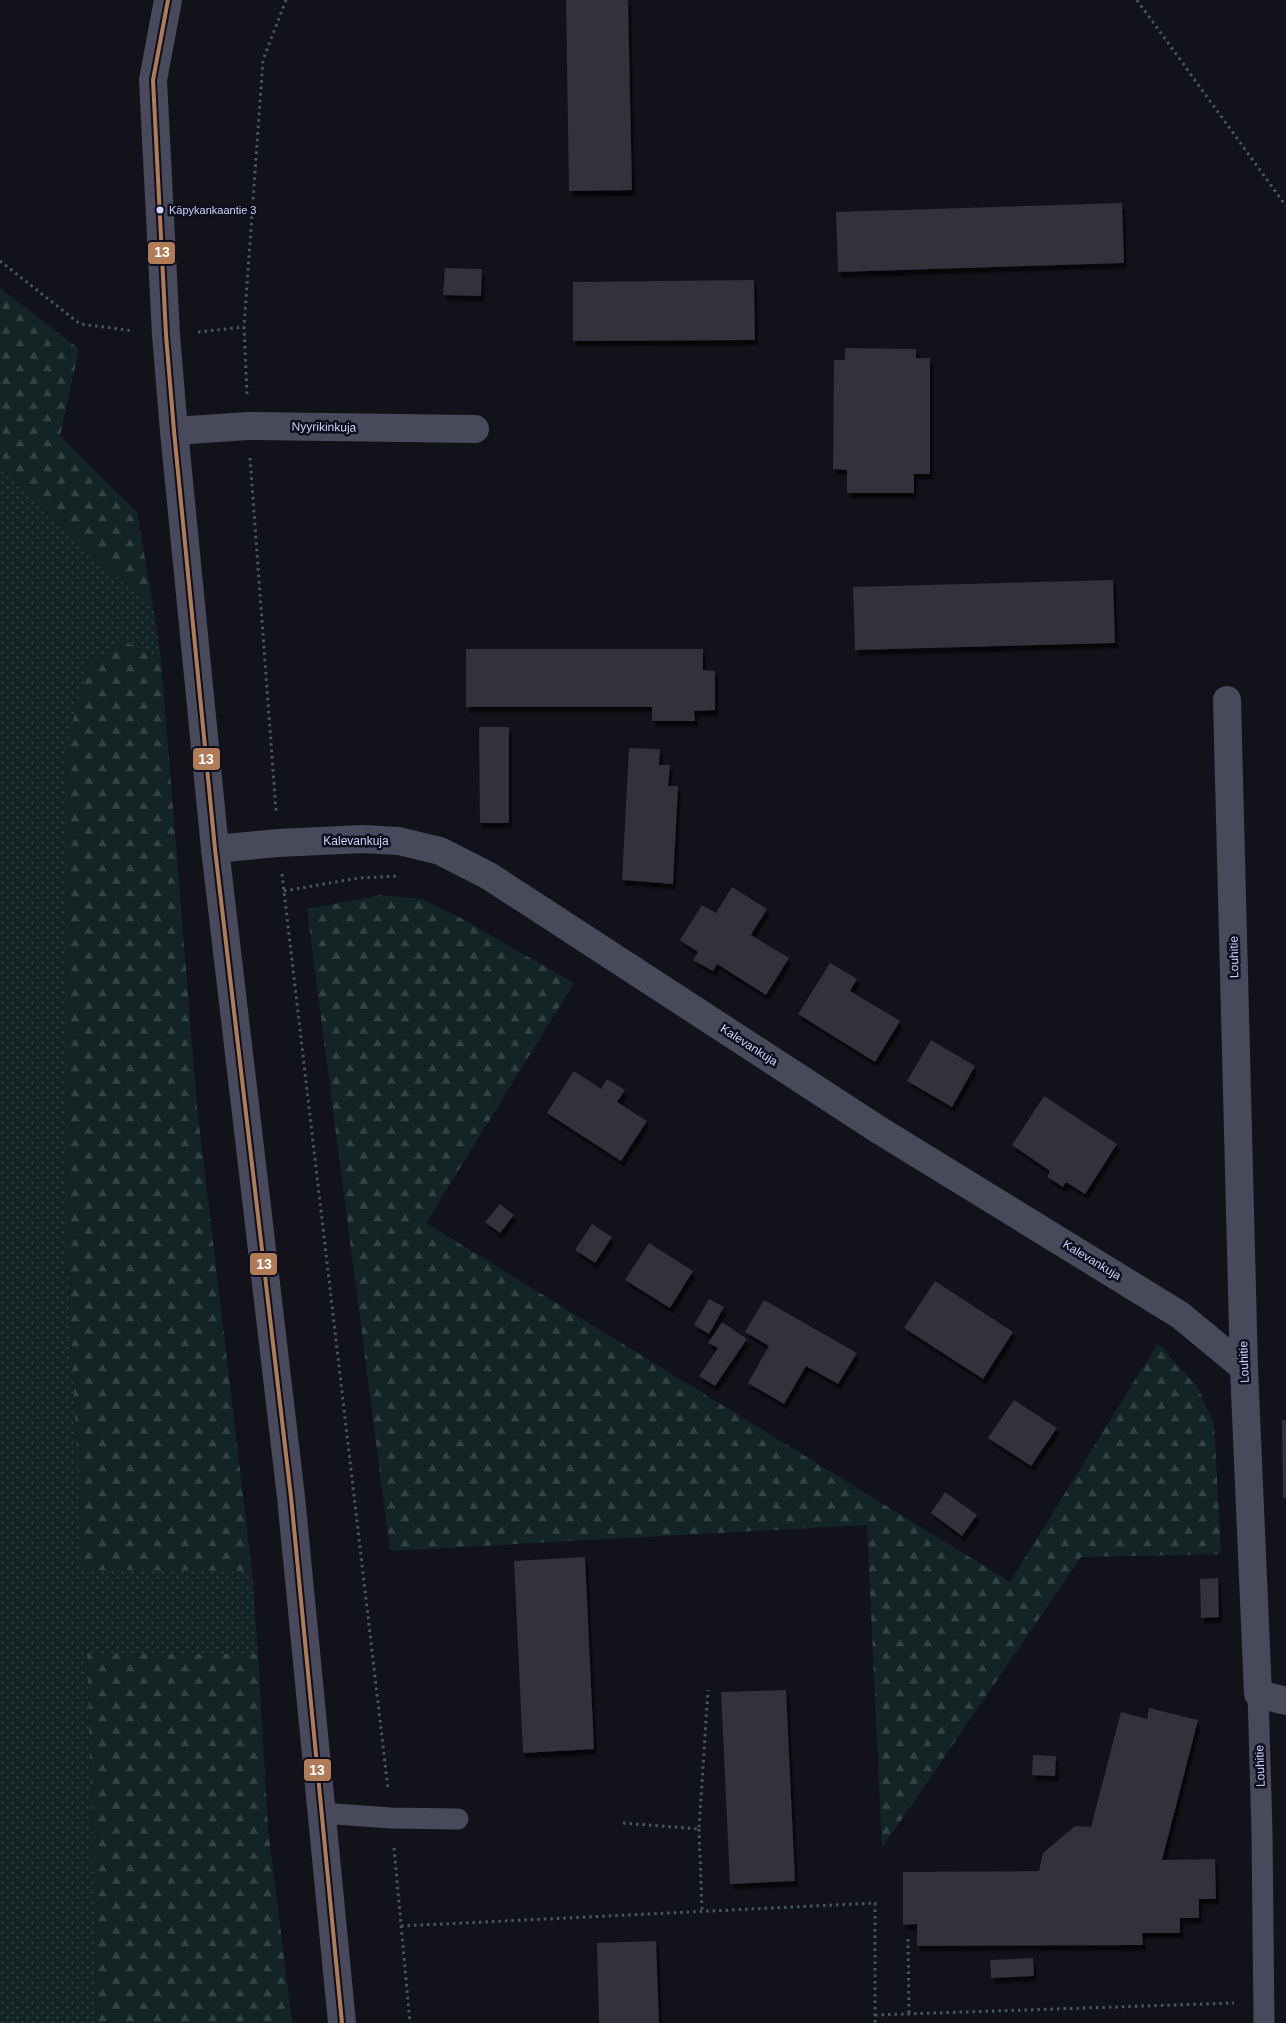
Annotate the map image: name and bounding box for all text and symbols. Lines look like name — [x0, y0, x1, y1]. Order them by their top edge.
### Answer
place label: Käpykankaantie 3 — [169, 204, 256, 216]
marker: Käpykankaantie 3 — [155, 205, 165, 215]
line badge: 13 — [147, 241, 176, 265]
text: 13 — [154, 244, 170, 260]
street label: Nyyrikinkuja — [292, 419, 357, 435]
line badge: 13 — [192, 747, 221, 771]
text: 13 — [198, 751, 214, 767]
street label: Kalevankuja — [323, 834, 389, 848]
street label: Louhitie — [1227, 936, 1241, 978]
street label: Kalevankuja — [718, 1021, 780, 1069]
street label: Kalevankuja — [1060, 1237, 1124, 1283]
line badge: 13 — [249, 1252, 278, 1276]
text: 13 — [256, 1256, 272, 1272]
street label: Louhitie — [1236, 1340, 1252, 1383]
street label: Louhitie — [1252, 1744, 1268, 1787]
line badge: 13 — [303, 1758, 332, 1782]
text: 13 — [309, 1762, 325, 1778]

